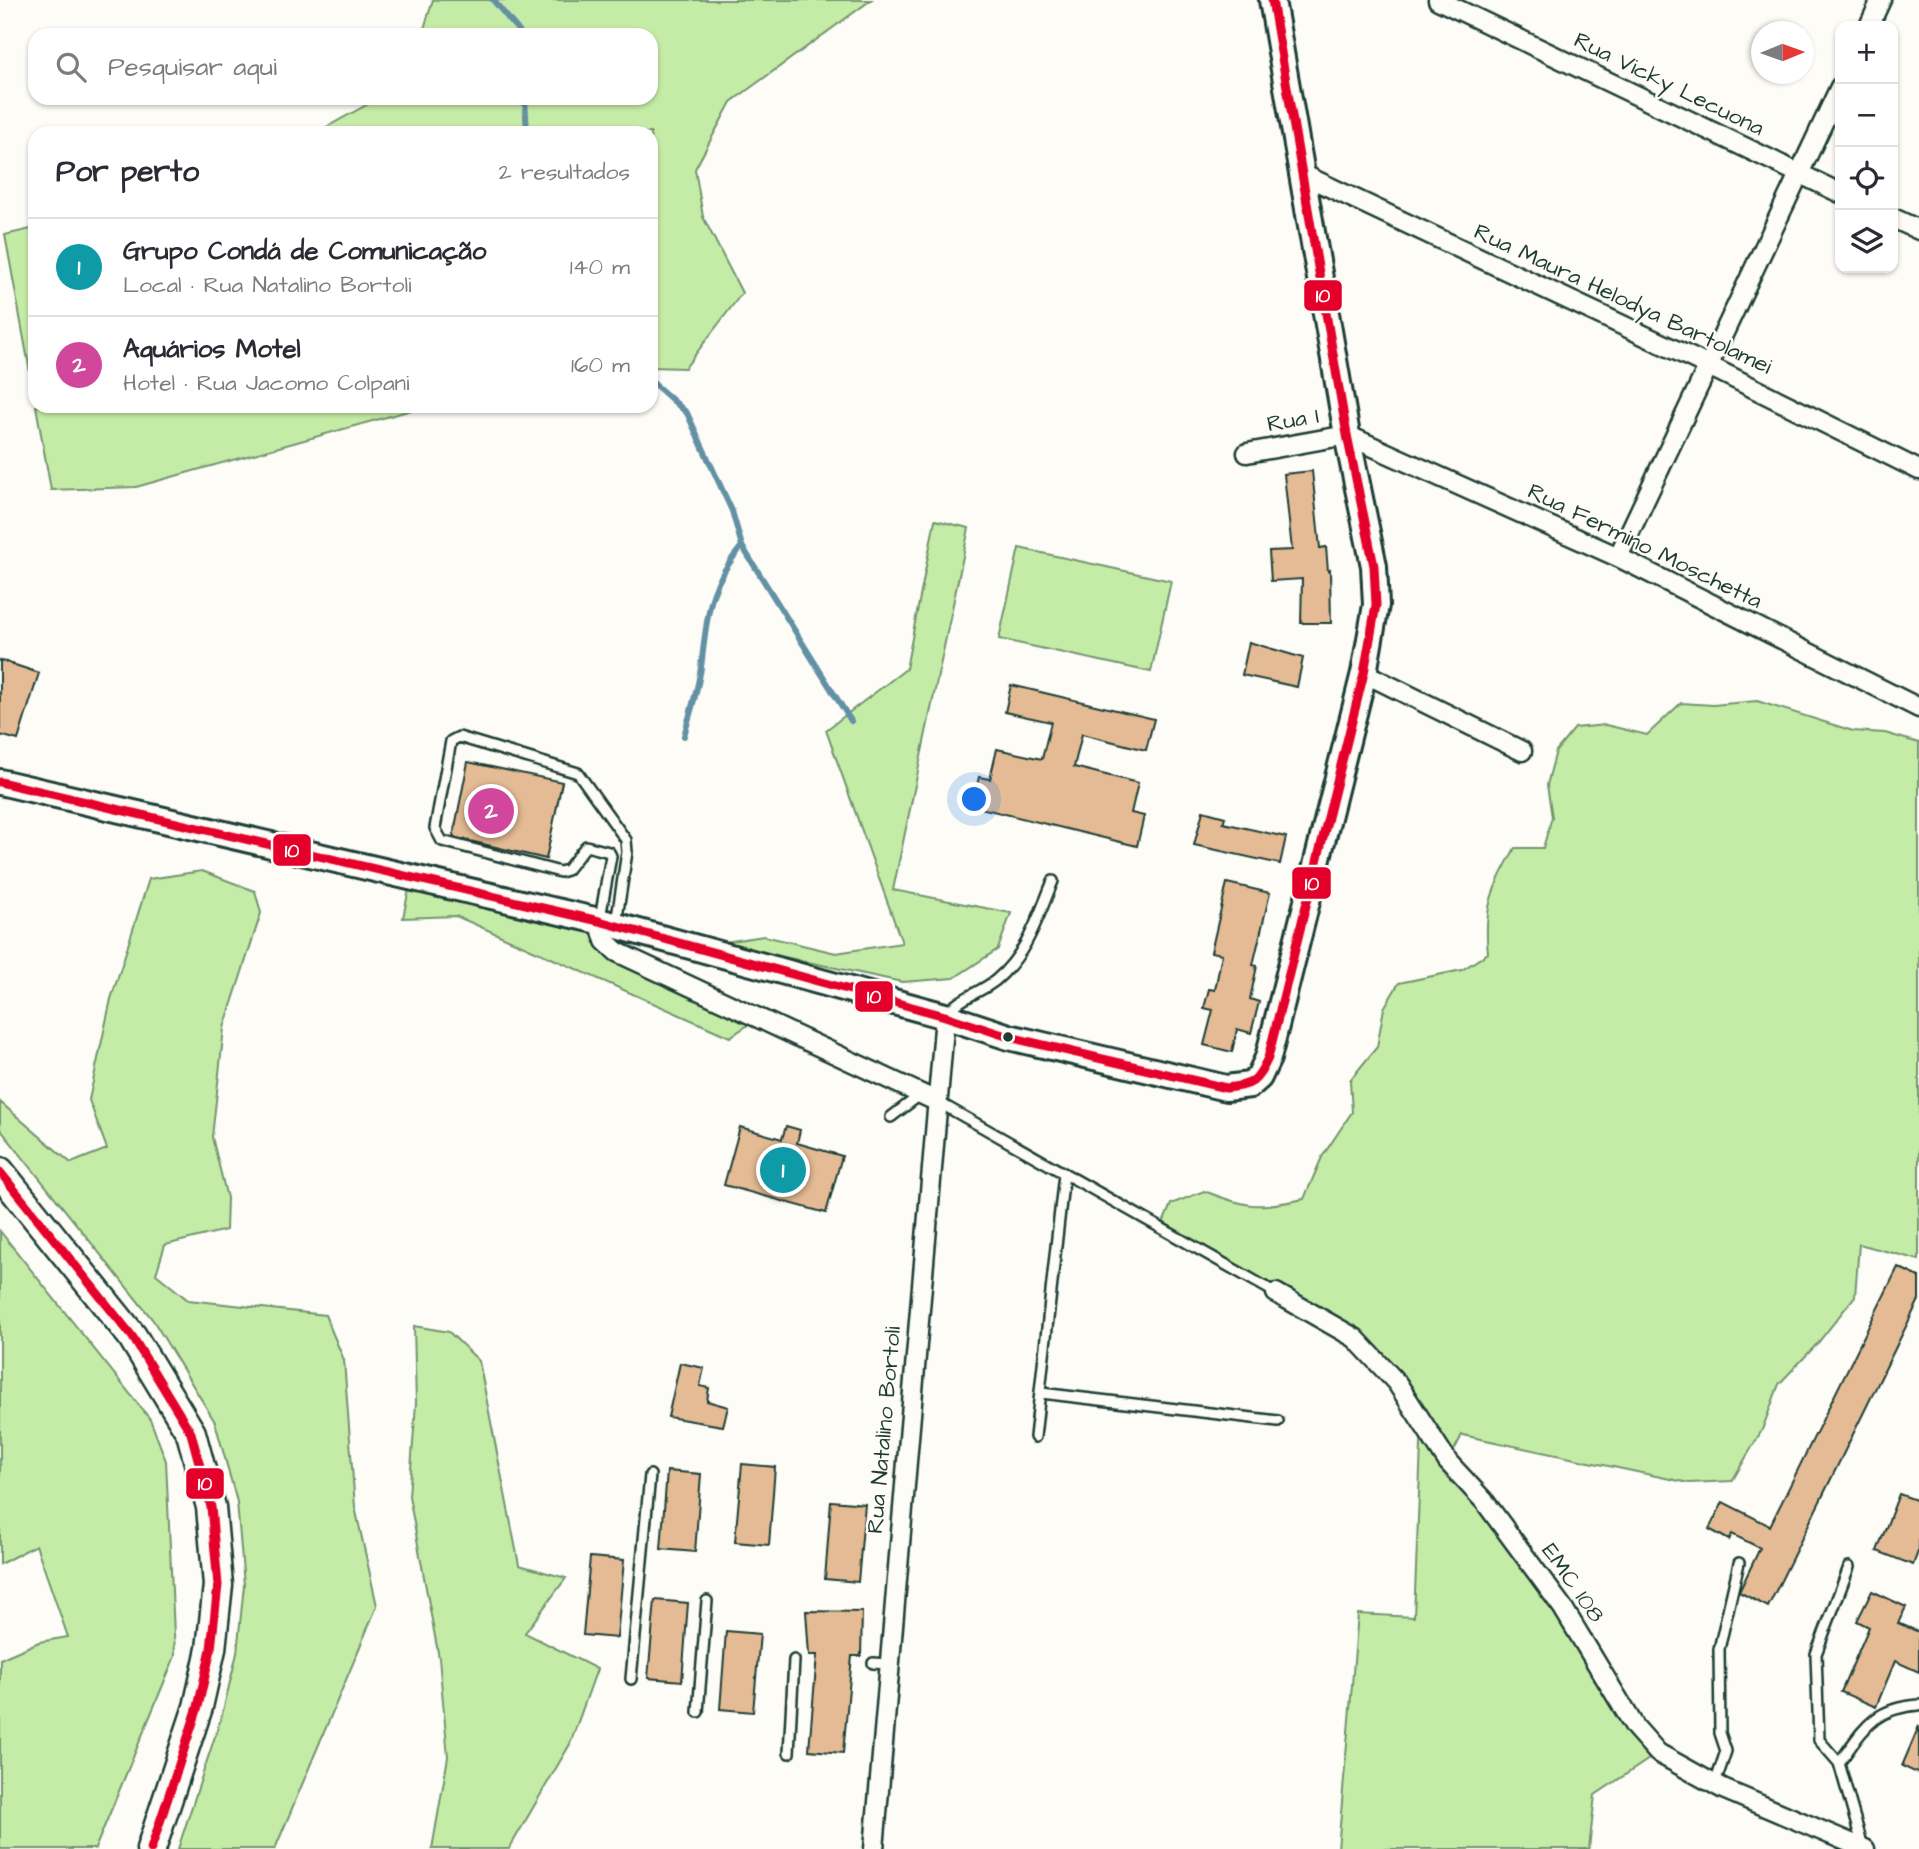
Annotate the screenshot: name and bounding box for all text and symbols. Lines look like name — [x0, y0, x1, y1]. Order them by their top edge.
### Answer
north arrow — [1751, 21, 1814, 84]
map controls — [1835, 21, 1898, 273]
button: + — [1835, 21, 1898, 84]
street label: Rua Vicky Lecuona — [1568, 24, 1770, 145]
search box — [28, 28, 658, 105]
icon: search — [52, 48, 90, 86]
text: Pesquisar aqui — [108, 49, 277, 85]
button: − — [1835, 84, 1898, 147]
button: locate — [1835, 147, 1898, 210]
text: Por perto — [56, 151, 199, 193]
text: 2 resultados — [498, 156, 630, 188]
button: layers — [1835, 210, 1898, 273]
street label: Rua Maura Helodya Bartolamei — [1468, 216, 1778, 383]
text: Grupo Condá de Comunicação — [123, 233, 486, 269]
text: 1 — [78, 251, 80, 283]
text: 140 m — [570, 251, 630, 283]
text: Local · Rua Natalino Bortoli — [123, 269, 412, 301]
line badge: 10 — [1303, 279, 1343, 312]
text: 10 — [1316, 283, 1330, 310]
text: Aquários Motel — [123, 331, 301, 367]
text: 2 — [72, 349, 86, 381]
text: 160 m — [571, 349, 630, 381]
text: Hotel · Rua Jacomo Colpani — [123, 367, 410, 399]
street label: Rua I — [1264, 400, 1322, 440]
street label: Rua Fermino Moschetta — [1522, 475, 1768, 617]
your location — [957, 782, 991, 816]
pin: 2 — [468, 785, 514, 837]
line badge: 10 — [272, 833, 312, 867]
text: 10 — [285, 838, 299, 865]
line badge: 10 — [1291, 866, 1332, 900]
text: 10 — [1305, 871, 1319, 898]
line badge: 10 — [854, 980, 894, 1013]
text: 10 — [867, 984, 881, 1011]
unlabelled marker — [1001, 1030, 1015, 1044]
pin: 1 — [760, 1144, 806, 1196]
street label: Rua Natalino Bortoli — [859, 1324, 909, 1535]
line badge: 10 — [185, 1467, 225, 1500]
text: 10 — [198, 1471, 212, 1498]
street label: EMC 108 — [1534, 1537, 1612, 1629]

